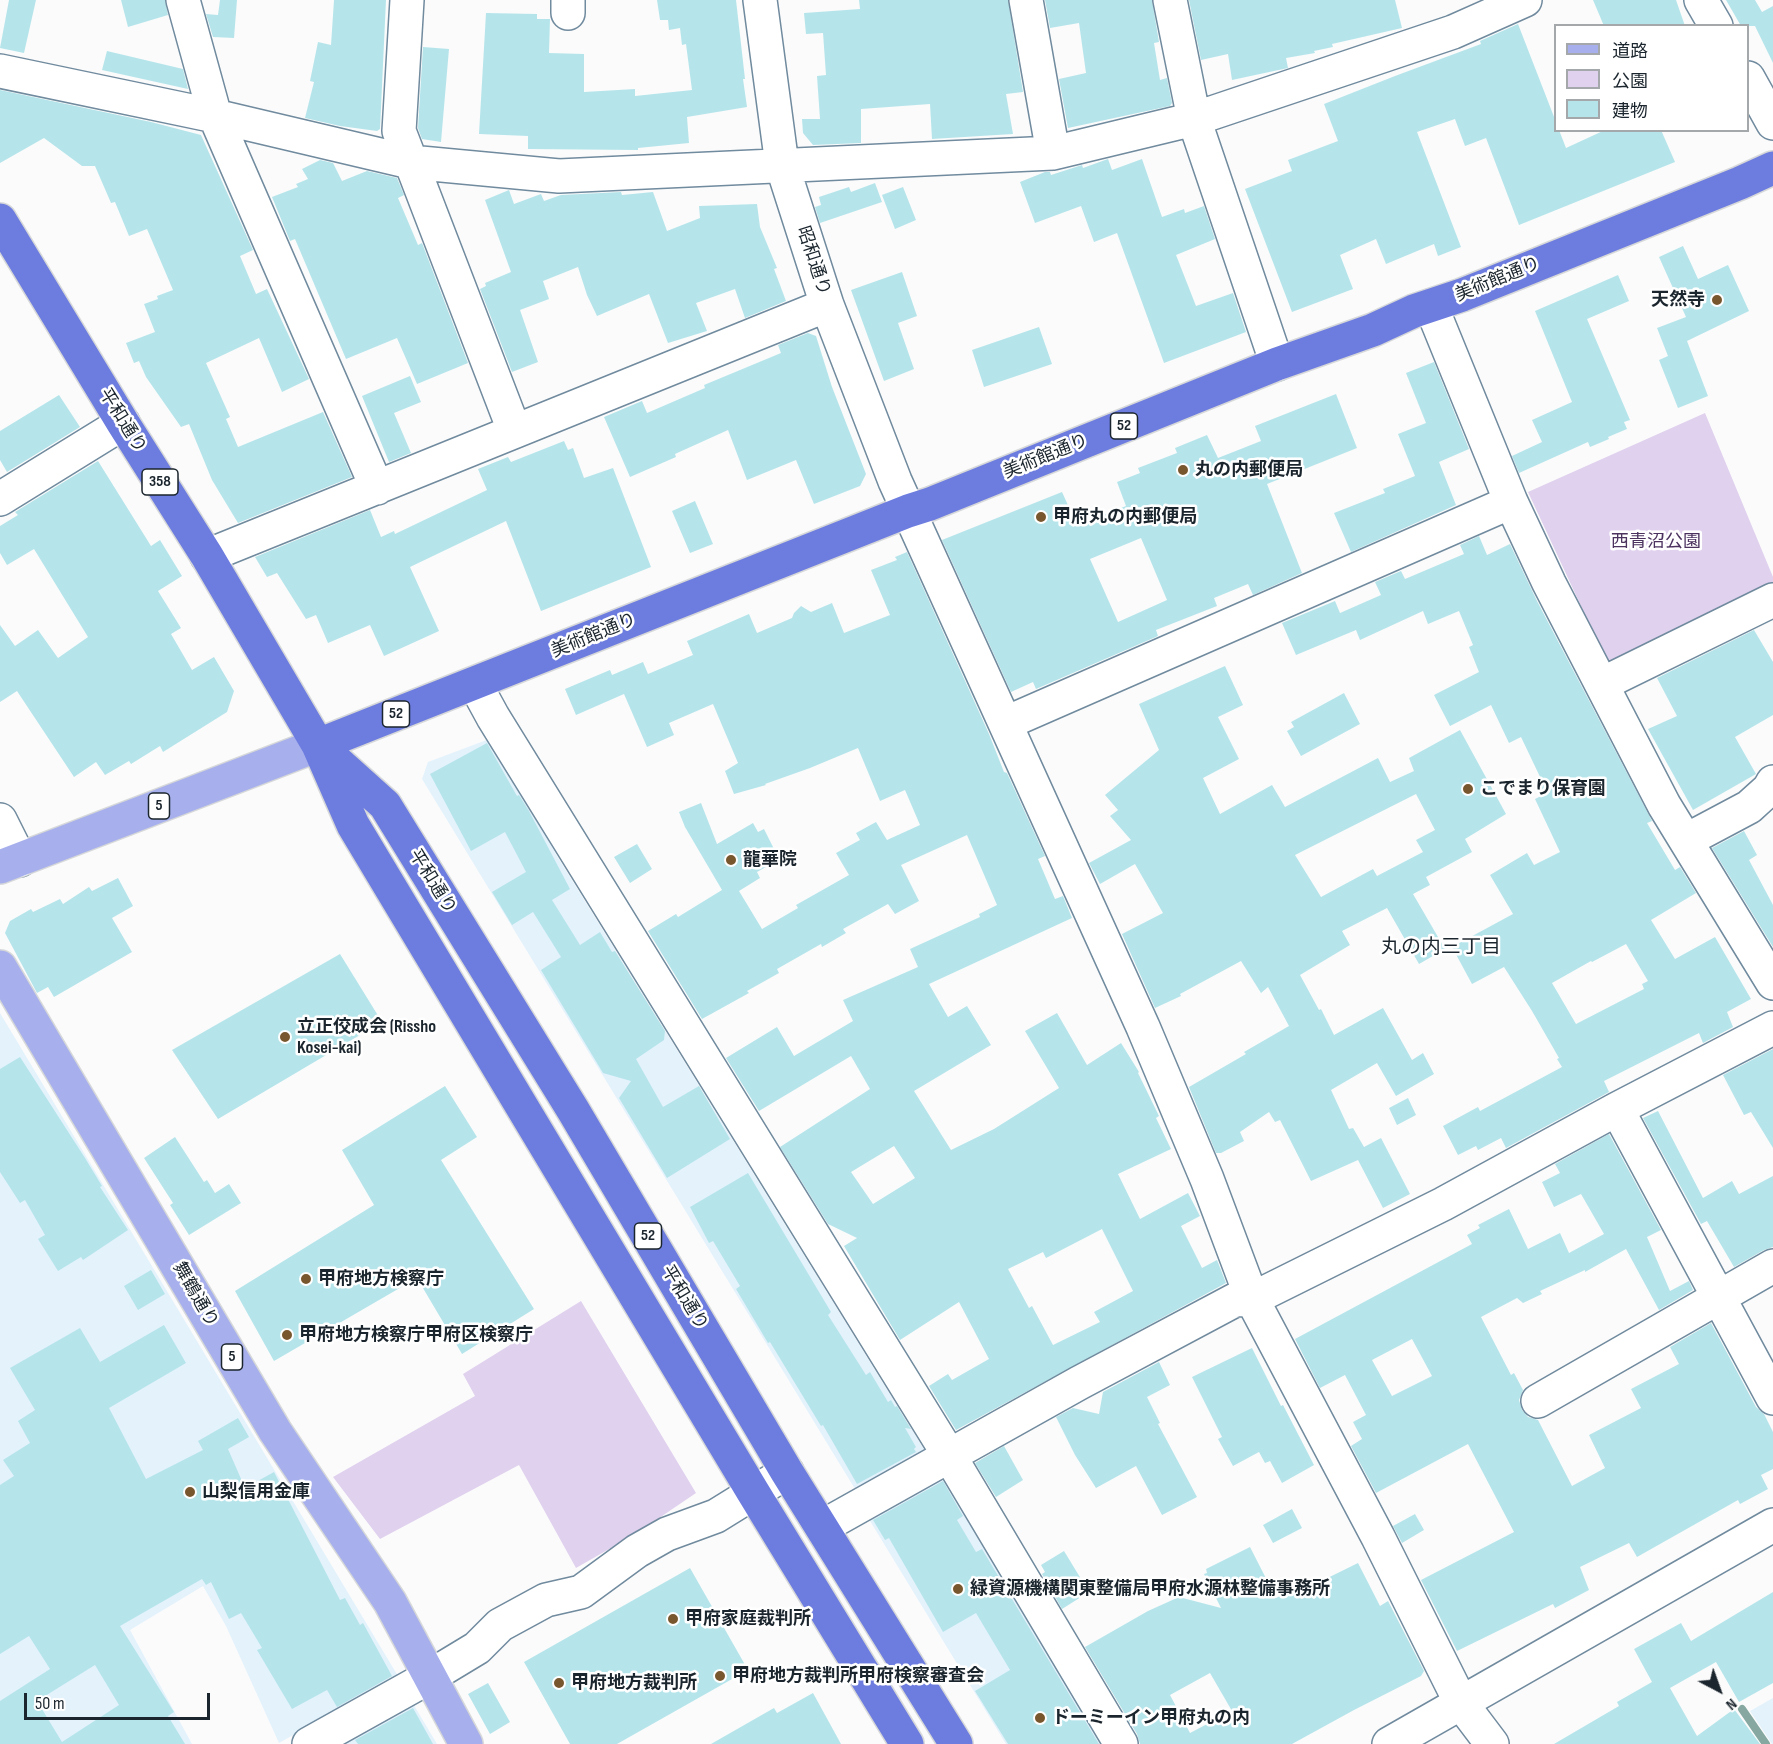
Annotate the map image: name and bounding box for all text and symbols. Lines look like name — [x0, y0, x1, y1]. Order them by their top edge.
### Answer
legend — [1554, 24, 1749, 132]
text: 道路 — [1612, 41, 1648, 62]
text: 公園 — [1612, 71, 1648, 92]
text: 建物 — [1612, 101, 1648, 122]
street label: 昭和通り — [792, 223, 834, 299]
street label: 美術館通り — [1452, 253, 1544, 307]
place label: 天然寺 — [1651, 289, 1705, 311]
marker: 天然寺 — [1710, 293, 1724, 307]
street label: 平和通り — [94, 385, 150, 457]
road number: 52 — [1110, 413, 1138, 439]
street label: 美術館通り — [1000, 430, 1092, 484]
place label: 丸の内郵便局 — [1195, 459, 1303, 481]
marker: 丸の内郵便局 — [1176, 463, 1190, 477]
road number: 358 — [142, 469, 178, 495]
place label: 甲府丸の内郵便局 — [1053, 506, 1197, 528]
marker: 甲府丸の内郵便局 — [1034, 510, 1048, 524]
park label: 西青沼公園 — [1611, 531, 1701, 553]
street label: 美術館通り — [548, 609, 640, 663]
road number: 52 — [382, 701, 410, 727]
place label: こでまり保育園 — [1480, 778, 1606, 800]
marker: こでまり保育園 — [1461, 782, 1475, 796]
road number: 5 — [148, 793, 170, 819]
street label: 平和通り — [404, 846, 460, 918]
place label: 龍華院 — [743, 849, 797, 871]
marker: 龍華院 — [724, 853, 738, 867]
district label: 丸の内三丁目 — [1381, 936, 1501, 960]
place label: 立正佼成会 (Rissho Kosei-kai) — [297, 1016, 436, 1058]
marker: 立正佼成会 (Rissho Kosei-kai) — [278, 1030, 292, 1044]
road number: 52 — [634, 1223, 662, 1249]
street label: 舞鶴通り — [168, 1258, 222, 1332]
street label: 平和通り — [656, 1262, 712, 1334]
place label: 甲府地方検察庁 — [318, 1268, 444, 1290]
marker: 甲府地方検察庁 — [299, 1272, 313, 1286]
place label: 甲府地方検察庁甲府区検察庁 — [299, 1324, 533, 1346]
marker: 甲府地方検察庁甲府区検察庁 — [280, 1328, 294, 1342]
road number: 5 — [222, 1344, 242, 1370]
place label: 山梨信用金庫 — [202, 1481, 310, 1503]
marker: 山梨信用金庫 — [183, 1485, 197, 1499]
place label: 緑資源機構関東整備局甲府水源林整備事務所 — [970, 1578, 1330, 1600]
marker: 緑資源機構関東整備局甲府水源林整備事務所 — [951, 1582, 965, 1596]
place label: 甲府家庭裁判所 — [685, 1608, 811, 1630]
marker: 甲府家庭裁判所 — [666, 1612, 680, 1626]
north arrow — [1689, 1660, 1749, 1720]
place label: 甲府地方裁判所甲府検察審査会 — [732, 1665, 984, 1687]
marker: 甲府地方裁判所甲府検察審査会 — [713, 1669, 727, 1683]
place label: 甲府地方裁判所 — [571, 1672, 697, 1694]
marker: 甲府地方裁判所 — [552, 1676, 566, 1690]
scale bar — [27, 1681, 213, 1719]
text: 50 m — [35, 1693, 65, 1714]
text: N — [1722, 1694, 1741, 1714]
place label: ドーミーイン甲府丸の内 — [1052, 1707, 1250, 1729]
marker: ドーミーイン甲府丸の内 — [1033, 1711, 1047, 1725]

